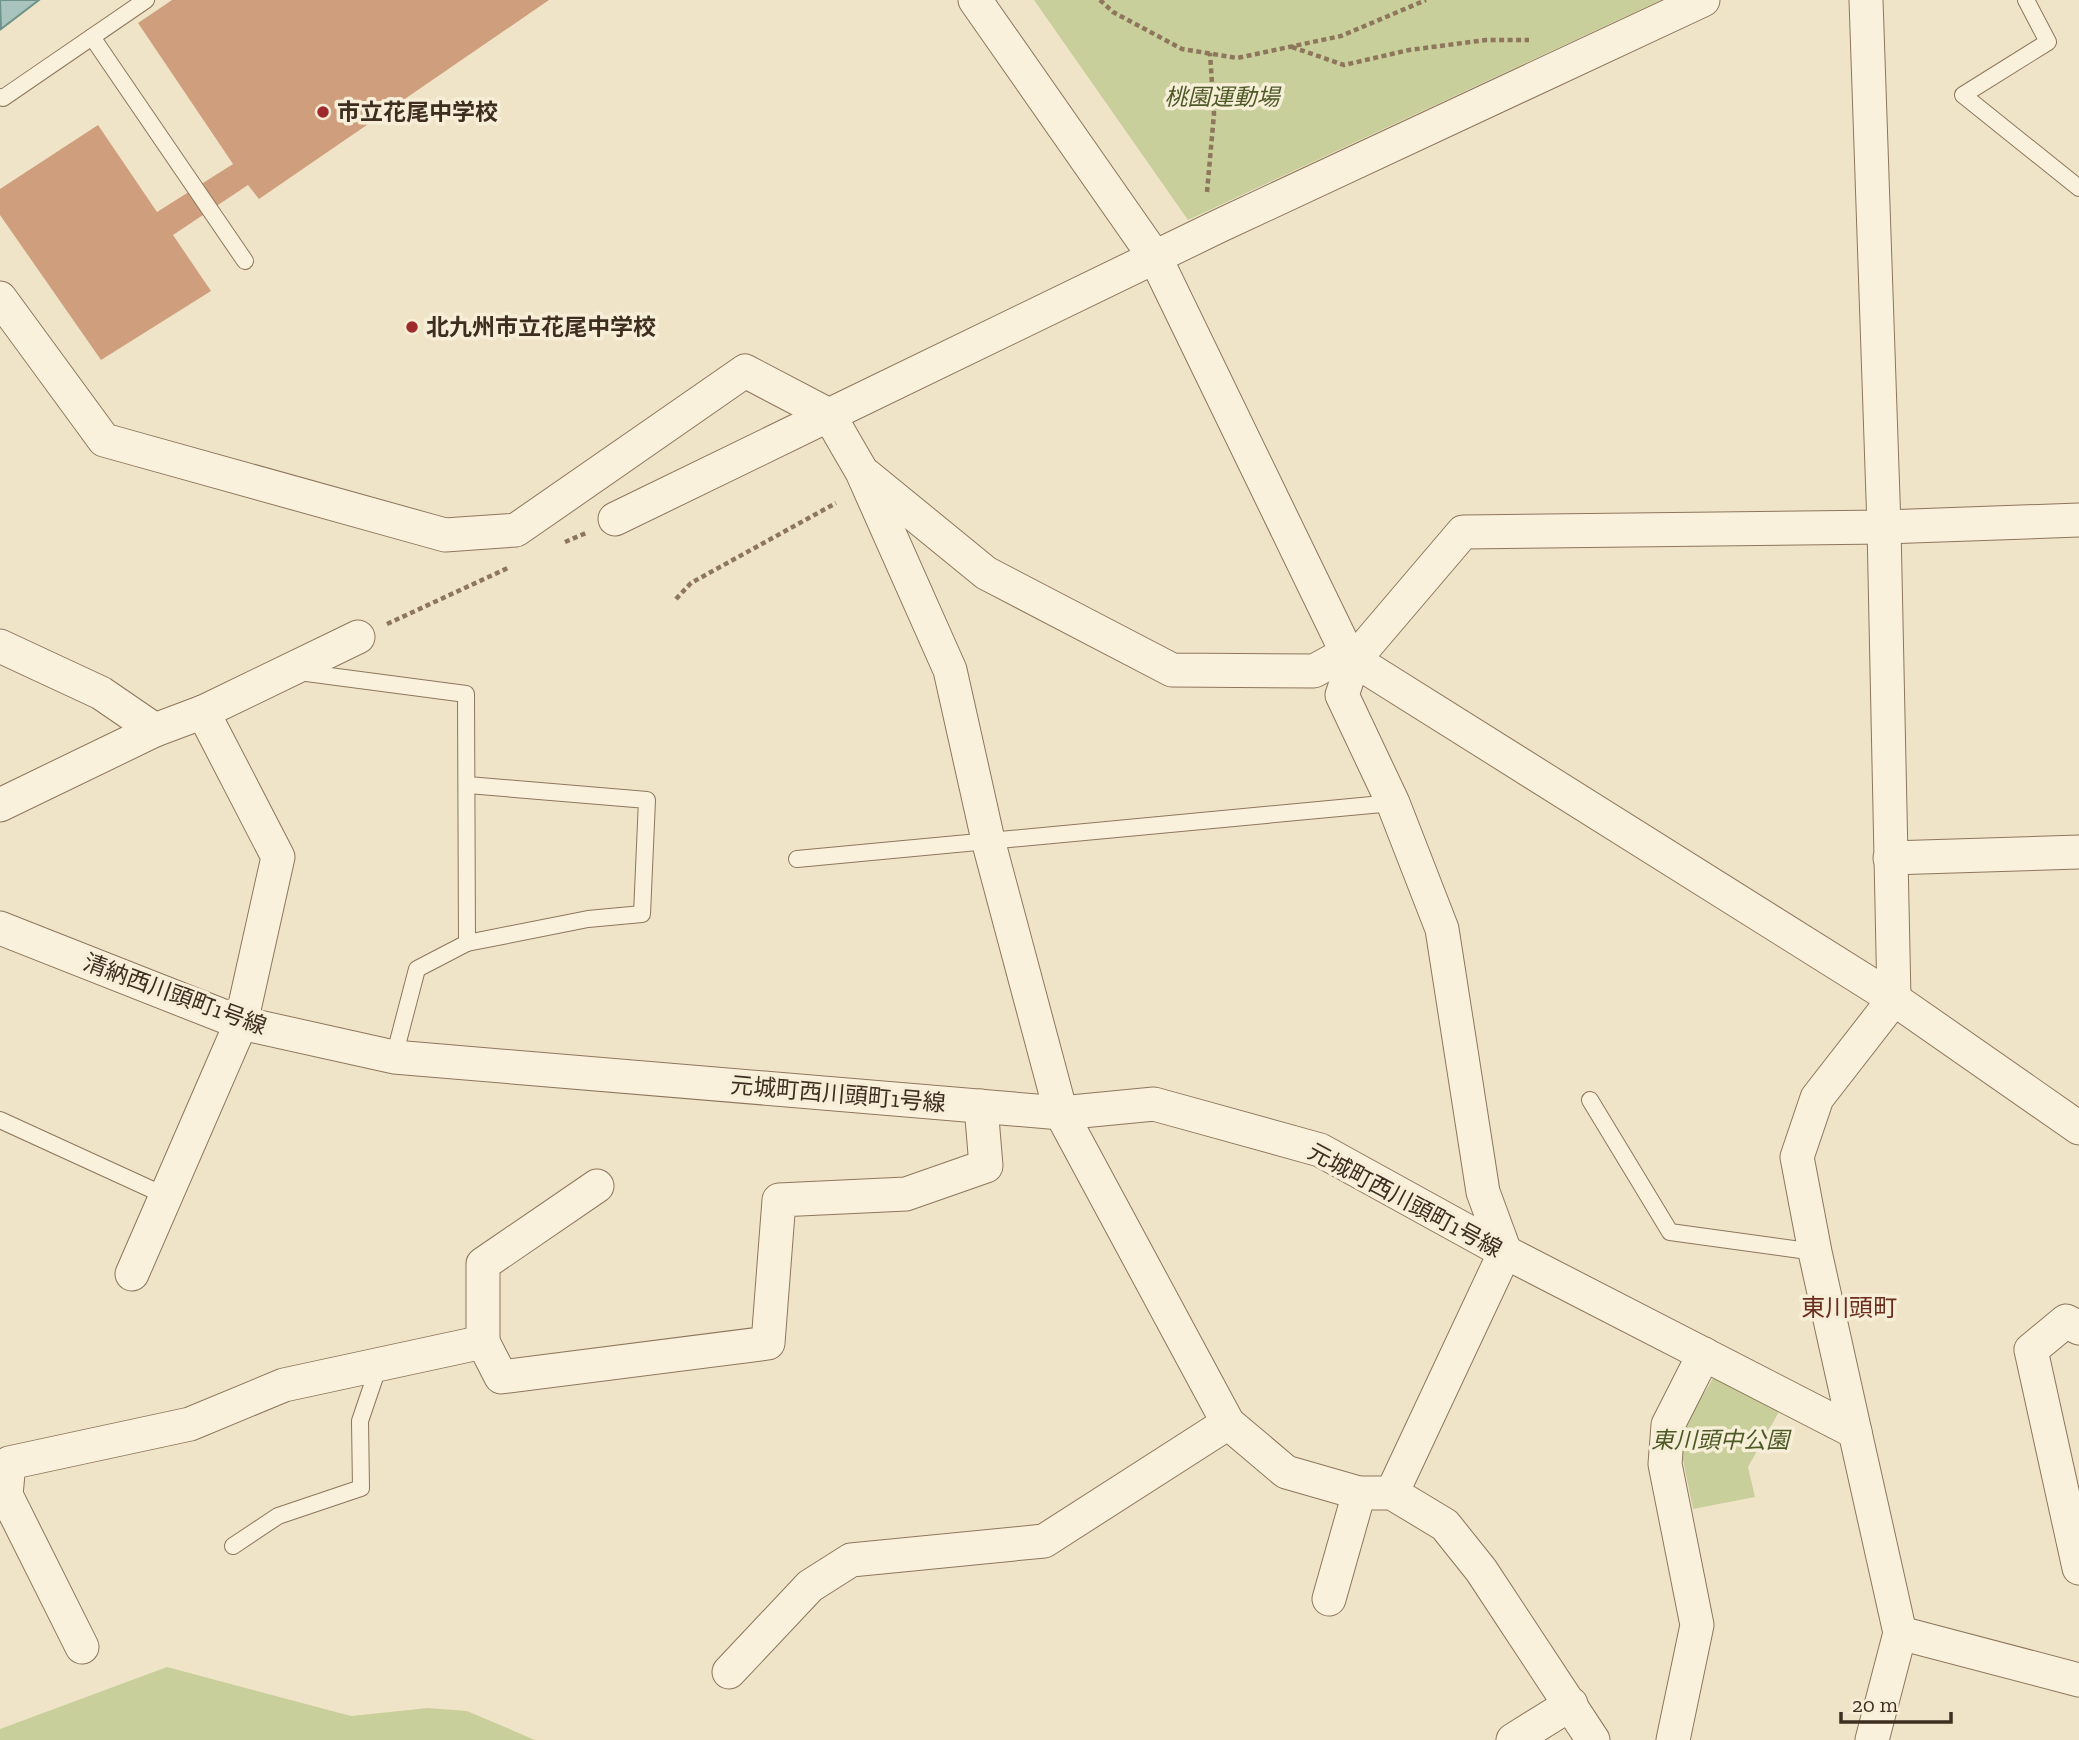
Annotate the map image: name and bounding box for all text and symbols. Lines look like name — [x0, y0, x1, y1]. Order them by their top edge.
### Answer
park label: 桃園運動場 — [1165, 83, 1283, 111]
place label: 市立花尾中学校 — [337, 98, 498, 126]
marker: 市立花尾中学校 — [315, 104, 331, 120]
place label: 北九州市立花尾中学校 — [426, 313, 656, 341]
marker: 北九州市立花尾中学校 — [404, 319, 420, 335]
street label: 清納西川頭町1号線 — [80, 948, 270, 1040]
street label: 元城町西川頭町1号線 — [729, 1071, 947, 1117]
street label: 元城町西川頭町1号線 — [1303, 1137, 1507, 1263]
district label: 東川頭町 — [1801, 1293, 1897, 1322]
park label: 東川頭中公園 — [1651, 1426, 1792, 1454]
scale bar — [1841, 1680, 1951, 1724]
text: 20 m — [1852, 1692, 1898, 1717]

